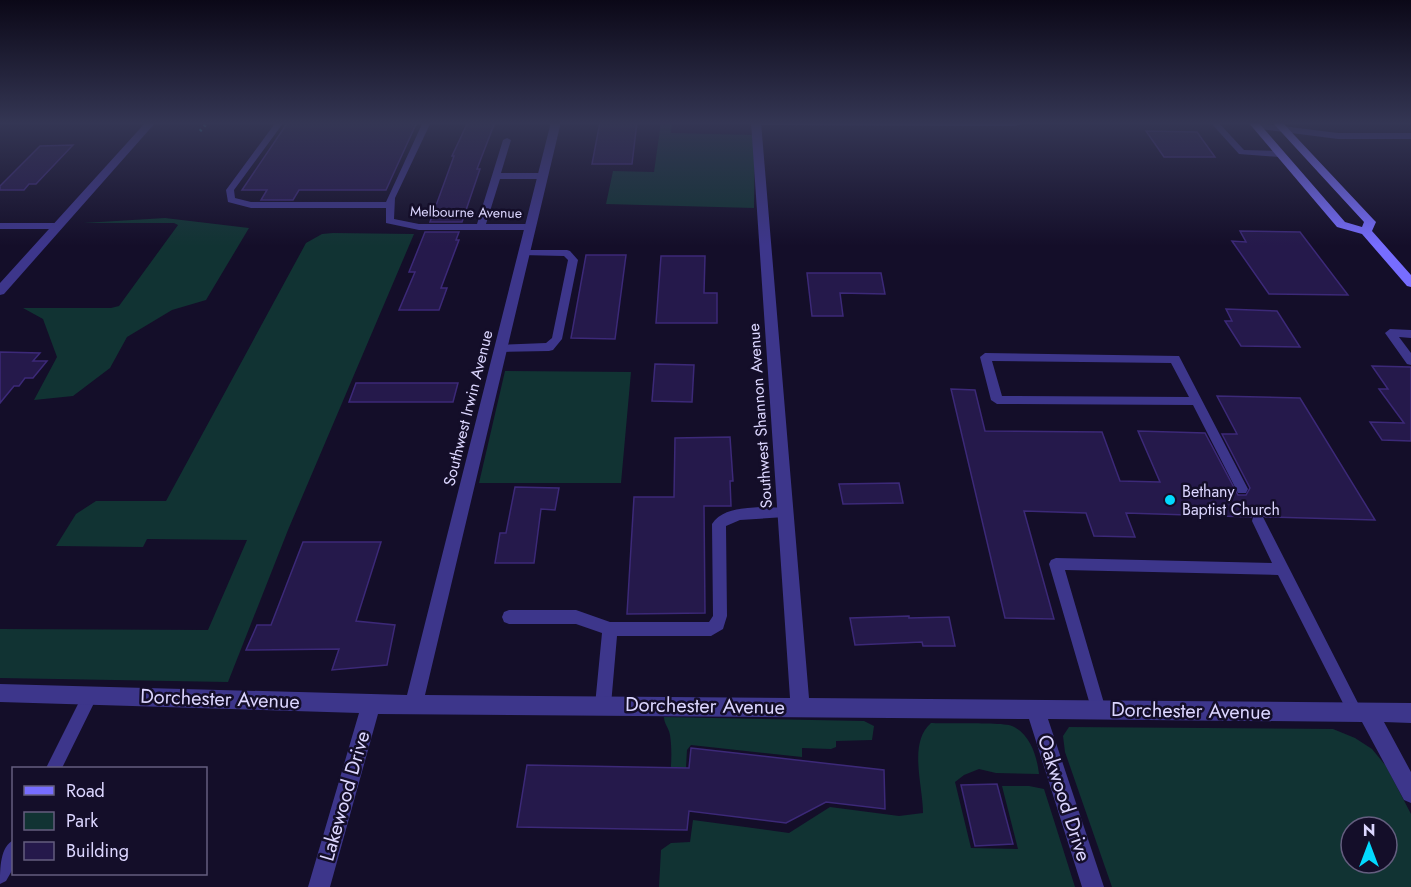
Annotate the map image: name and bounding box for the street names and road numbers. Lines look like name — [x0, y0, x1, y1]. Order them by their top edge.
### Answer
street label: Melbourne Avenue — [410, 201, 522, 223]
street label: Southwest Shannon Avenue — [742, 323, 778, 509]
street label: Southwest Irwin Avenue — [437, 328, 499, 488]
street label: Dorchester Avenue — [140, 682, 300, 716]
street label: Dorchester Avenue — [625, 690, 785, 722]
street label: Dorchester Avenue — [1111, 695, 1271, 727]
street label: Lakewood Drive — [313, 728, 377, 864]
street label: Oakwood Drive — [1030, 731, 1098, 865]

